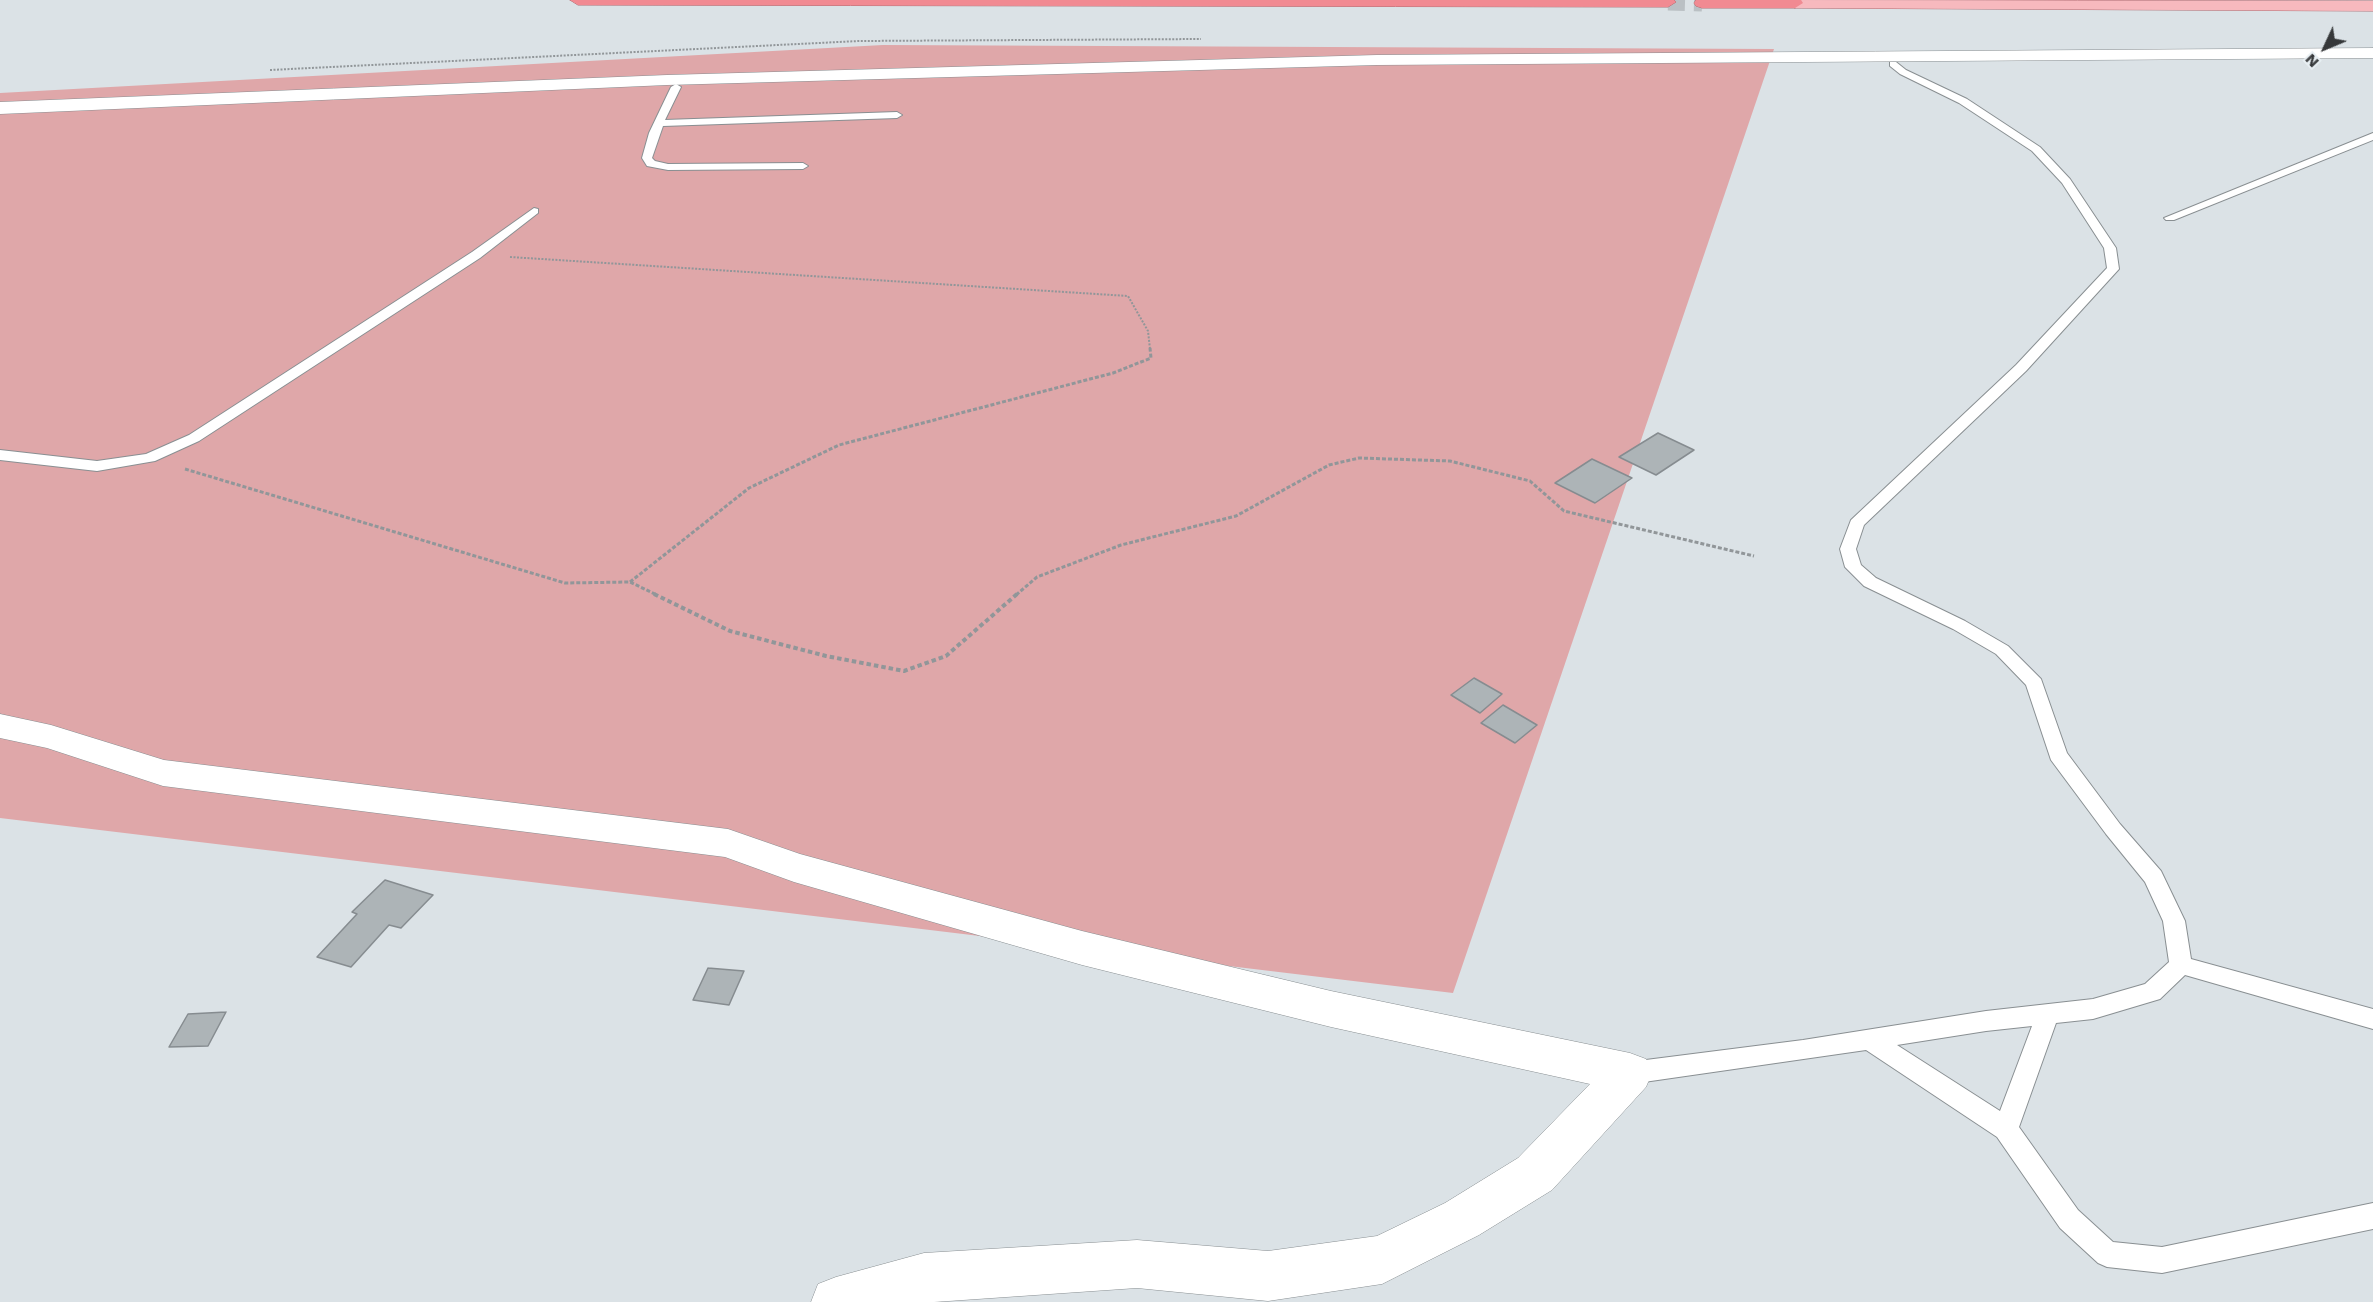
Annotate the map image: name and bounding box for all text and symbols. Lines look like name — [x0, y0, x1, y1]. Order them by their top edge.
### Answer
north arrow — [2295, 18, 2355, 78]
text: N — [2301, 50, 2323, 72]

